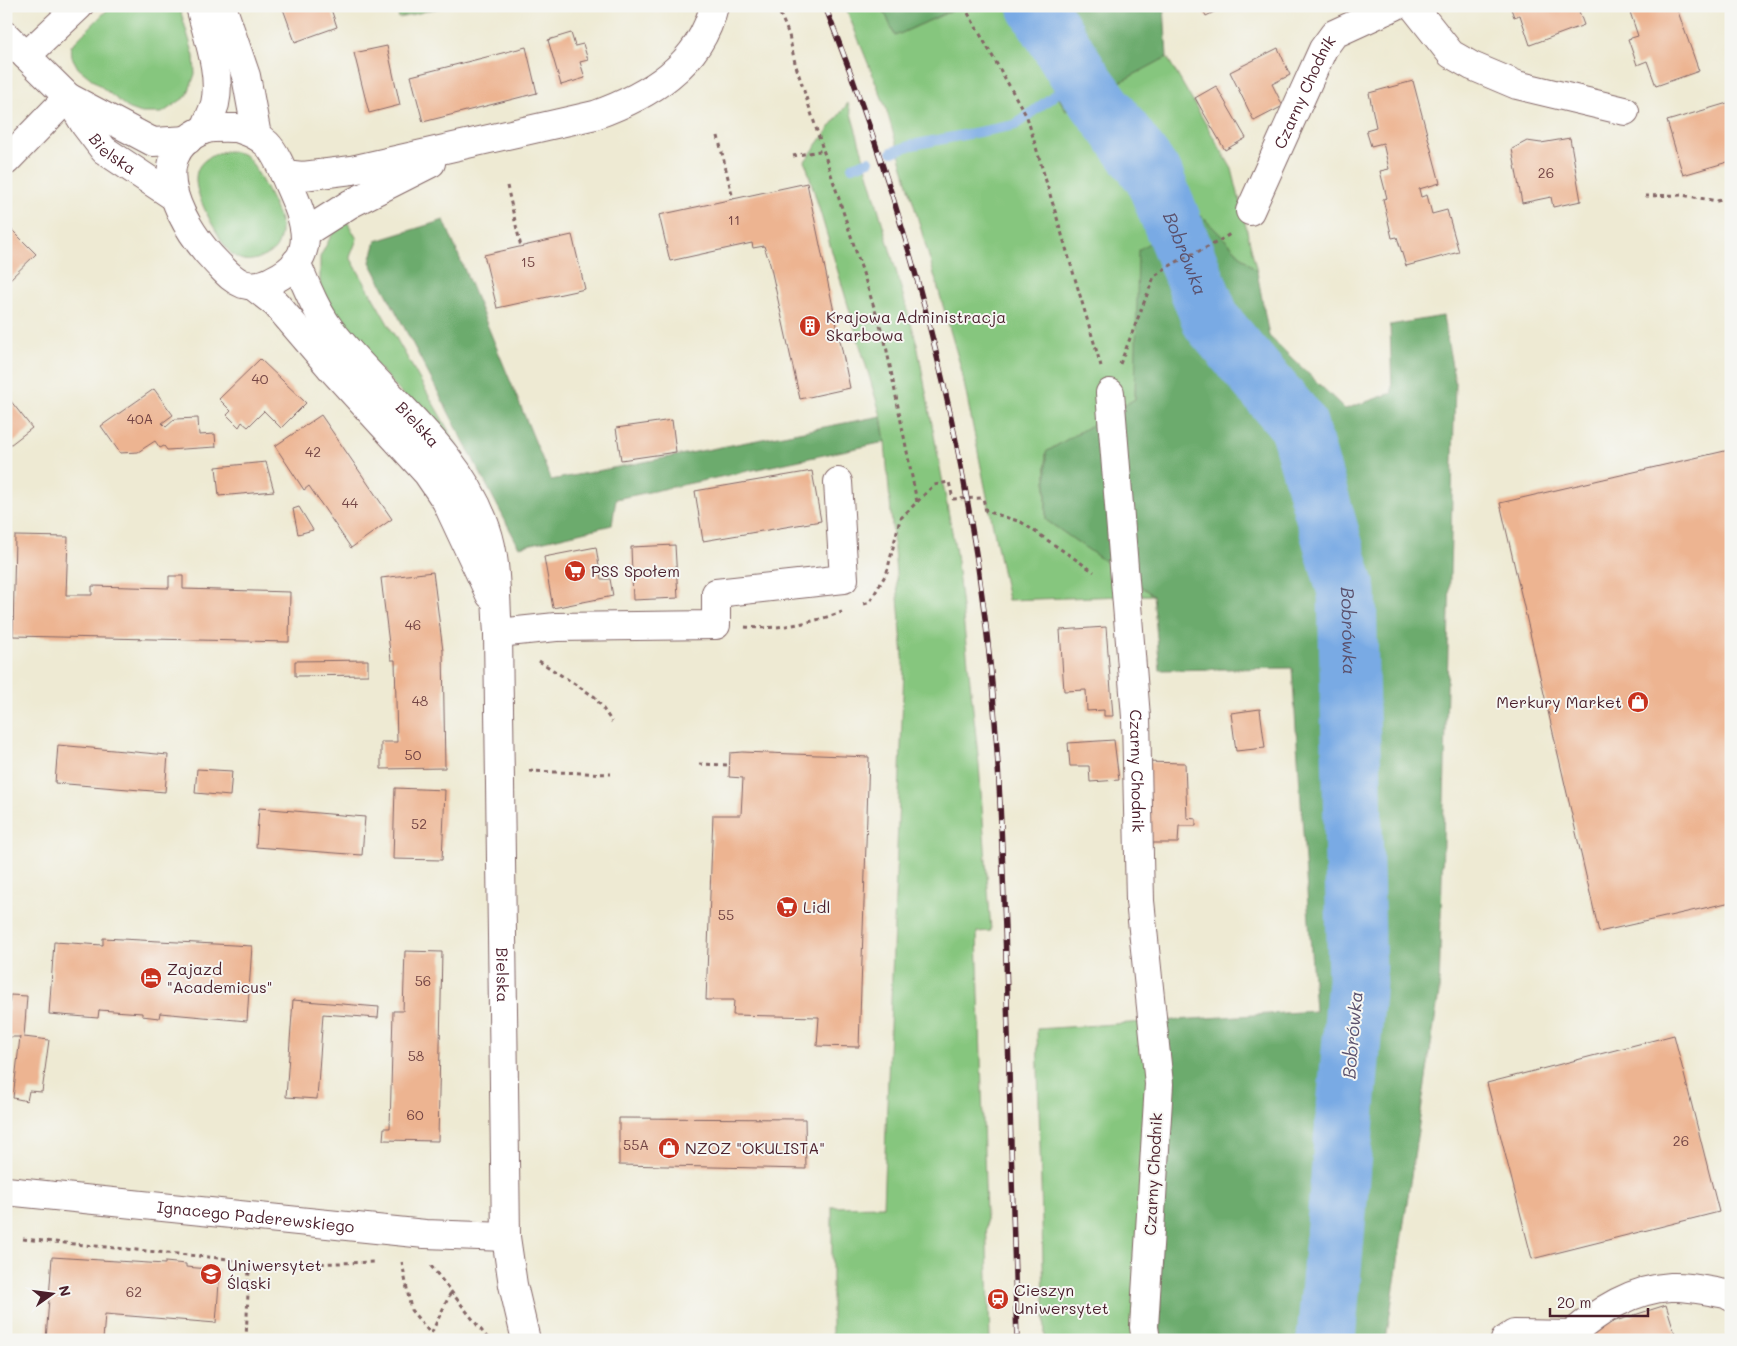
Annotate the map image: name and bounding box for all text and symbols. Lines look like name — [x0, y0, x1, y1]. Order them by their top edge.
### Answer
street label: Czarny Chodnik — [1268, 31, 1340, 152]
street label: Bielska — [85, 128, 140, 179]
house number: 26 — [1538, 163, 1554, 182]
water label: Bobrówka — [1158, 208, 1213, 299]
house number: 11 — [728, 210, 740, 229]
house number: 15 — [521, 252, 535, 271]
place label: Krajowa Administracja Skarbowa — [826, 306, 1006, 345]
building icon: Krajowa Administracja Skarbowa — [798, 314, 822, 338]
house number: 40 — [252, 369, 269, 388]
street label: Bielska — [392, 397, 445, 451]
house number: 40A — [127, 409, 153, 428]
house number: 42 — [305, 442, 321, 461]
house number: 44 — [342, 493, 359, 512]
supermarket icon: PSS Społem — [563, 559, 587, 583]
place label: PSS Społem — [591, 560, 680, 581]
water label: Bobrówka — [1336, 587, 1362, 675]
house number: 46 — [405, 615, 421, 634]
shop icon: Merkury Market — [1626, 690, 1650, 714]
house number: 48 — [412, 691, 428, 710]
place label: Merkury Market — [1496, 691, 1622, 712]
street label: Czarny Chodnik — [1125, 709, 1150, 833]
house number: 50 — [405, 745, 422, 764]
house number: 52 — [411, 814, 427, 833]
supermarket icon: Lidl — [775, 895, 799, 919]
place label: Lidl — [803, 896, 830, 917]
house number: 55 — [718, 905, 734, 924]
street label: Bielska — [492, 947, 514, 1003]
place label: Zajazd "Academicus" — [167, 958, 272, 997]
hotel icon: Zajazd "Academicus" — [139, 966, 163, 990]
house number: 56 — [415, 971, 431, 990]
water label: Bobrówka — [1336, 990, 1368, 1080]
house number: 58 — [408, 1046, 424, 1065]
house number: 60 — [406, 1105, 424, 1124]
street label: Czarny Chodnik — [1139, 1112, 1166, 1236]
house number: 26 — [1673, 1131, 1689, 1150]
house number: 55A — [623, 1135, 649, 1154]
shop icon: NZOZ "OKULISTA" — [657, 1136, 681, 1160]
place label: NZOZ "OKULISTA" — [685, 1137, 825, 1158]
street label: Ignacego Paderewskiego — [156, 1196, 356, 1237]
place label: Uniwersytet Śląski — [227, 1254, 322, 1293]
school or university icon: Uniwersytet Śląski — [199, 1262, 223, 1286]
north arrow — [28, 1268, 78, 1318]
place label: Cieszyn Uniwersytet — [1014, 1279, 1109, 1318]
house number: 62 — [126, 1282, 142, 1301]
text: N — [55, 1283, 76, 1298]
scale bar — [1550, 1286, 1647, 1318]
station icon: Cieszyn Uniwersytet — [986, 1287, 1010, 1311]
text: 20 m — [1557, 1292, 1591, 1312]

